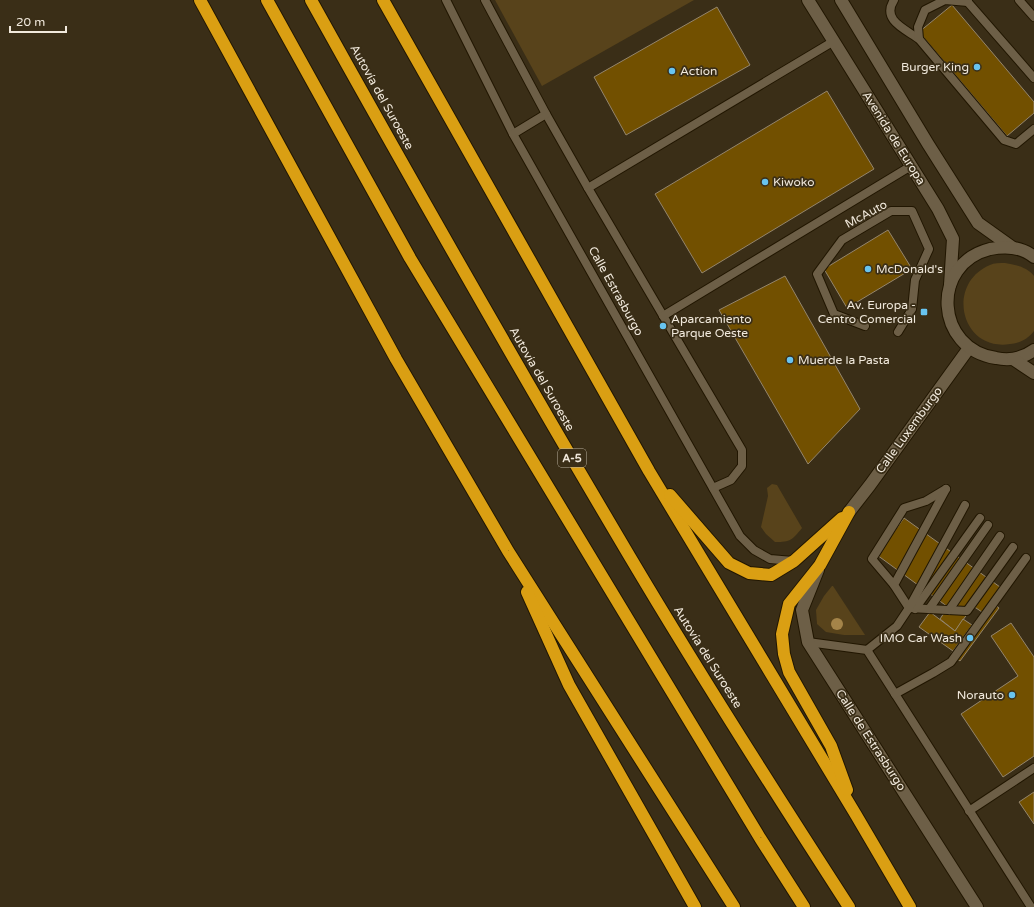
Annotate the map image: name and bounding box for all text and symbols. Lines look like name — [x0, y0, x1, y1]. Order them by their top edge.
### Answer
scale bar — [10, 8, 66, 34]
text: 20 m — [16, 15, 45, 29]
street label: Autovía del Suroeste — [347, 42, 417, 152]
place label: Burger King — [901, 60, 969, 74]
marker: Burger King — [972, 62, 982, 72]
place label: Action — [680, 64, 717, 78]
marker: Action — [667, 66, 677, 76]
street label: Avenida de Europa — [860, 89, 928, 187]
place label: Kiwoko — [773, 175, 814, 189]
marker: Kiwoko — [760, 177, 770, 187]
street label: McAuto — [843, 197, 889, 231]
street label: Calle Estrasburgo — [586, 244, 646, 338]
place label: McDonald's — [876, 262, 943, 276]
marker: McDonald's — [863, 264, 873, 274]
place label: Av. Europa - Centro Comercial — [818, 298, 916, 326]
marker: Av. Europa - Centro Comercial — [919, 307, 929, 317]
place label: Aparcamiento Parque Oeste — [671, 312, 752, 340]
marker: Aparcamiento Parque Oeste — [658, 321, 668, 331]
street label: Autovía del Suroeste — [507, 325, 578, 434]
place label: Muerde la Pasta — [798, 353, 890, 367]
marker: Muerde la Pasta — [785, 355, 795, 365]
street label: Calle Luxemburgo — [873, 384, 945, 476]
road number: A-5 — [558, 449, 586, 467]
street label: Autovía del Suroeste — [671, 603, 745, 711]
place label: IMO Car Wash — [880, 631, 962, 645]
marker: IMO Car Wash — [965, 633, 975, 643]
street label: Calle de Estrasburgo — [833, 687, 909, 793]
place label: Norauto — [957, 688, 1004, 702]
marker: Norauto — [1007, 690, 1017, 700]

